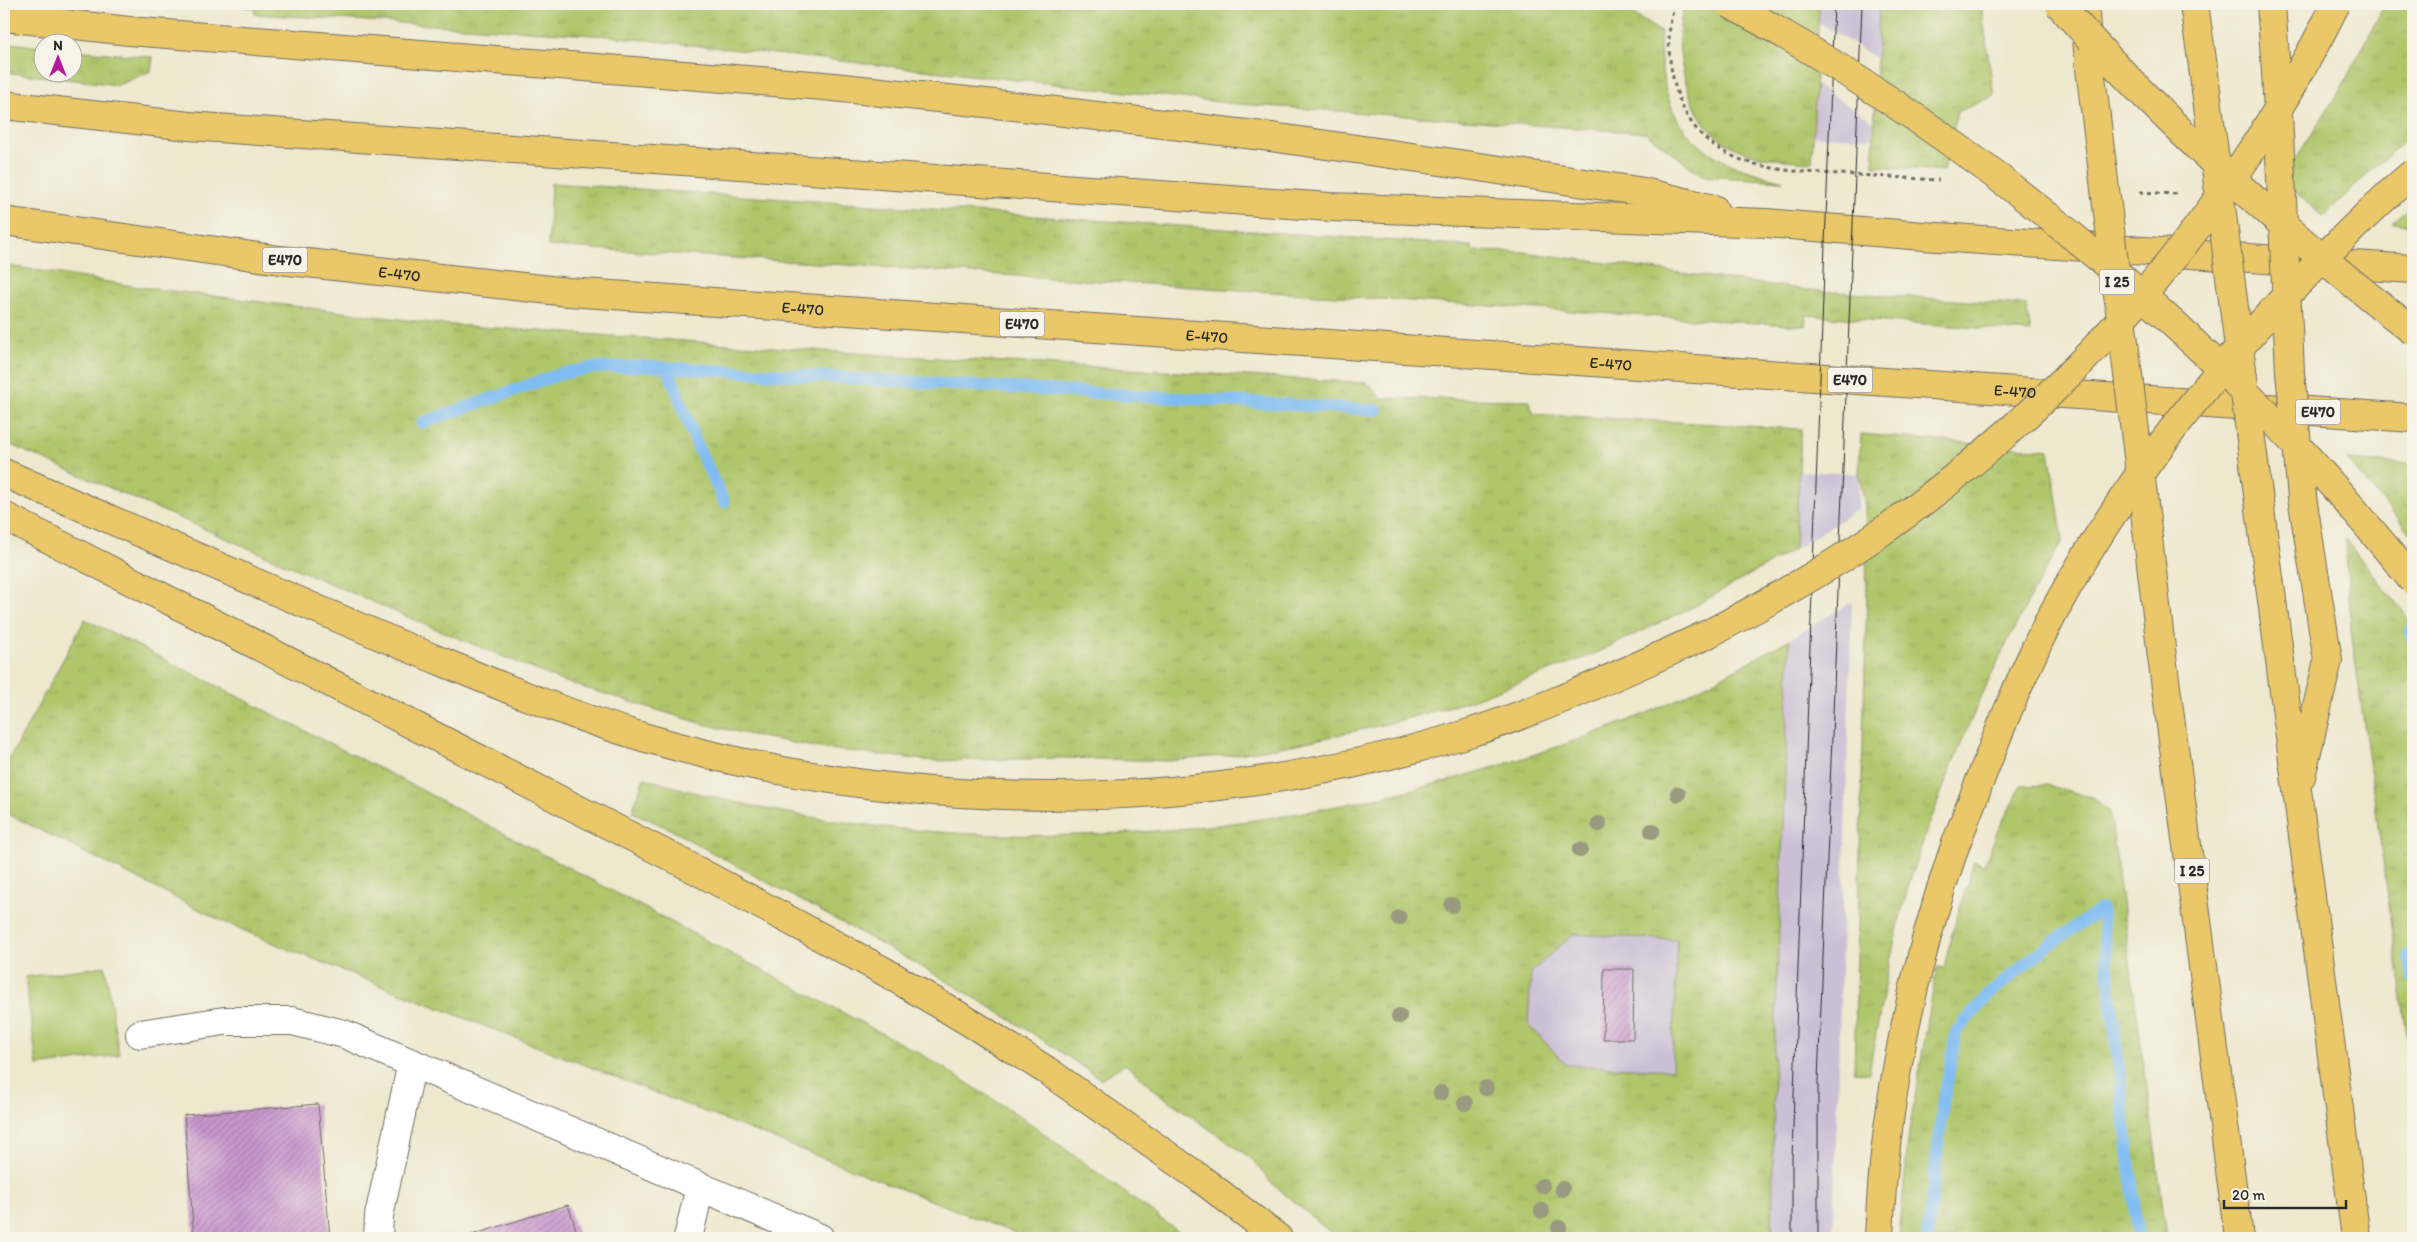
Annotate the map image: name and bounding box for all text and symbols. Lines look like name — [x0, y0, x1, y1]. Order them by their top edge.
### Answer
north arrow — [32, 32, 82, 82]
text: N — [53, 37, 63, 54]
road number: E470 — [262, 248, 308, 272]
street label: E-470 — [377, 261, 422, 285]
road number: I 25 — [2100, 270, 2134, 294]
street label: E-470 — [781, 297, 825, 319]
road number: E470 — [1000, 312, 1044, 336]
street label: E-470 — [1185, 325, 1229, 347]
street label: E-470 — [1589, 352, 1633, 374]
road number: E470 — [1828, 368, 1872, 392]
street label: E-470 — [1993, 380, 2037, 402]
road number: E470 — [2296, 400, 2340, 424]
road number: I 25 — [2174, 858, 2210, 884]
scale bar — [2224, 1177, 2347, 1209]
text: 20 m — [2232, 1186, 2266, 1204]

